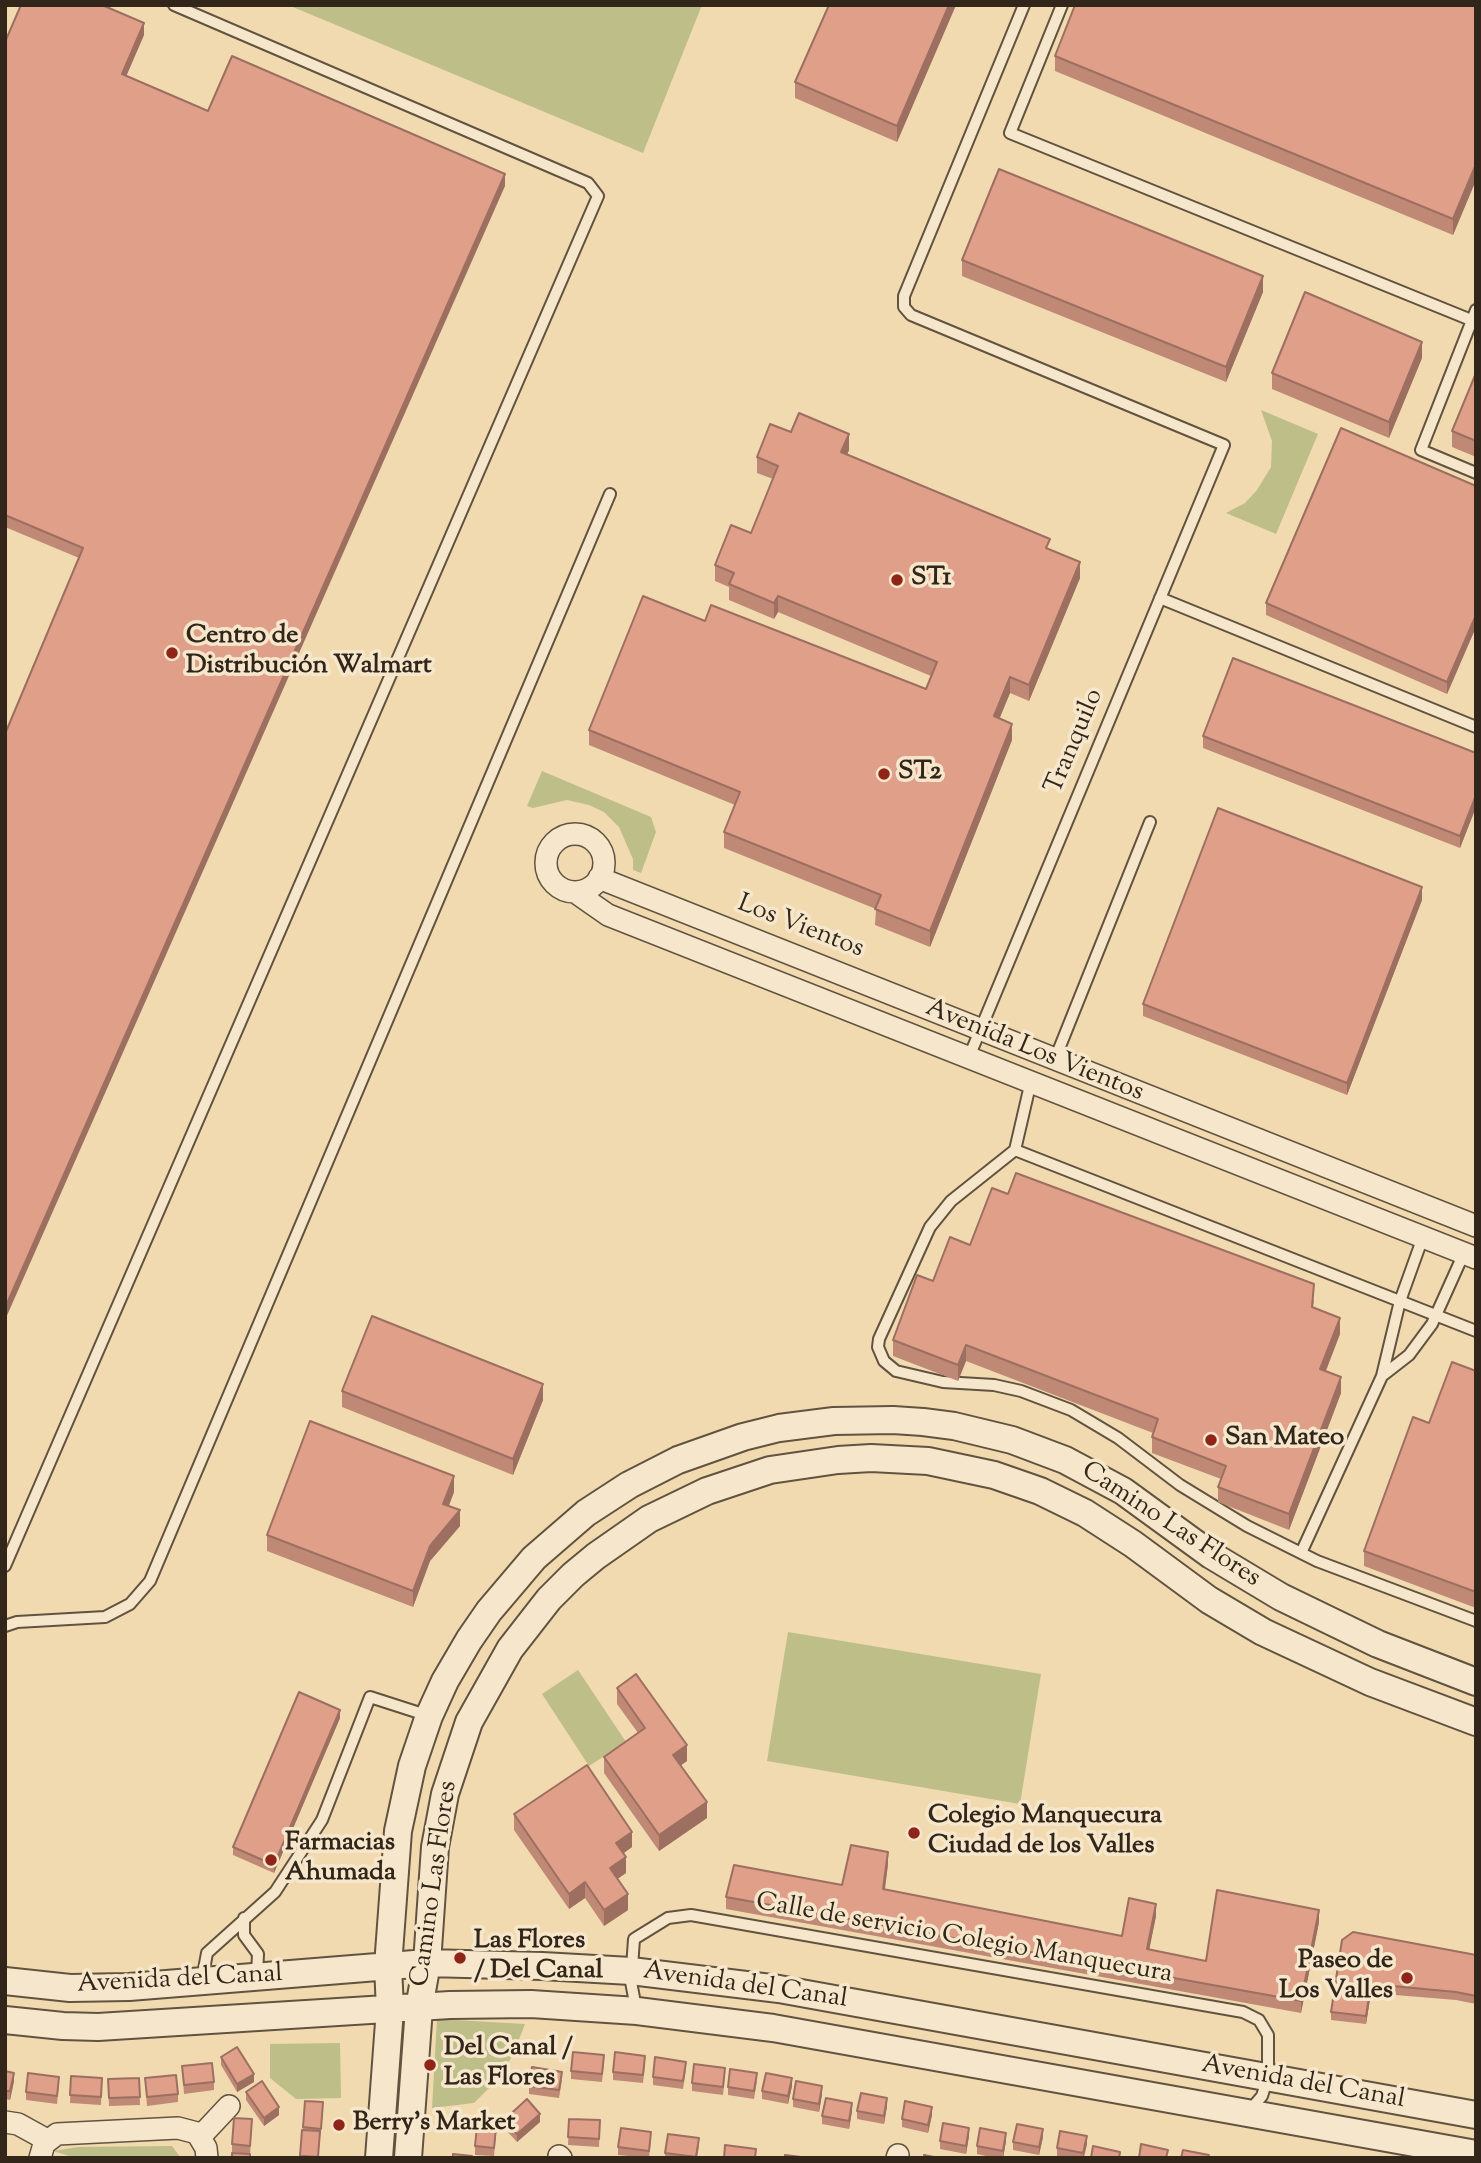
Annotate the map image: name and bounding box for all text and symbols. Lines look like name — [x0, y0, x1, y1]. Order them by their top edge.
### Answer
place label: ST1 — [911, 564, 951, 596]
marker: ST1 — [889, 572, 905, 588]
place label: Centro de Distribución Walmart — [186, 622, 432, 684]
marker: Centro de Distribución Walmart — [164, 645, 180, 661]
street label: Tranquilo — [1040, 685, 1112, 799]
place label: ST2 — [898, 758, 942, 790]
marker: ST2 — [876, 766, 892, 782]
street label: Los Vientos — [732, 890, 868, 966]
street label: Avenida Los Vientos — [920, 994, 1148, 1110]
place label: San Mateo — [1225, 1424, 1344, 1456]
marker: San Mateo — [1203, 1432, 1219, 1448]
street label: Camino Las Flores — [1075, 1456, 1265, 1596]
street label: Camino Las Flores — [406, 1779, 466, 1989]
place label: Colegio Manquecura Ciudad de los Valles — [928, 1802, 1162, 1864]
marker: Colegio Manquecura Ciudad de los Valles — [906, 1825, 922, 1841]
place label: Farmacias Ahumada — [285, 1829, 396, 1890]
marker: Farmacias Ahumada — [263, 1852, 279, 1868]
street label: Calle de servicio Colegio Manquecura — [753, 1888, 1175, 1992]
place label: Las Flores / Del Canal — [474, 1927, 603, 1988]
place label: Paseo de Los Valles — [1279, 1947, 1393, 2008]
marker: Las Flores / Del Canal — [452, 1950, 468, 1966]
street label: Avenida del Canal — [641, 1957, 849, 2017]
street label: Avenida del Canal — [76, 1960, 284, 2002]
marker: Paseo de Los Valles — [1399, 1970, 1415, 1986]
place label: Del Canal / Las Flores — [444, 2034, 573, 2096]
street label: Avenida del Canal — [1199, 2051, 1407, 2117]
marker: Del Canal / Las Flores — [422, 2057, 438, 2073]
place label: Berry's Market — [353, 2109, 515, 2141]
marker: Berry's Market — [331, 2117, 347, 2133]

